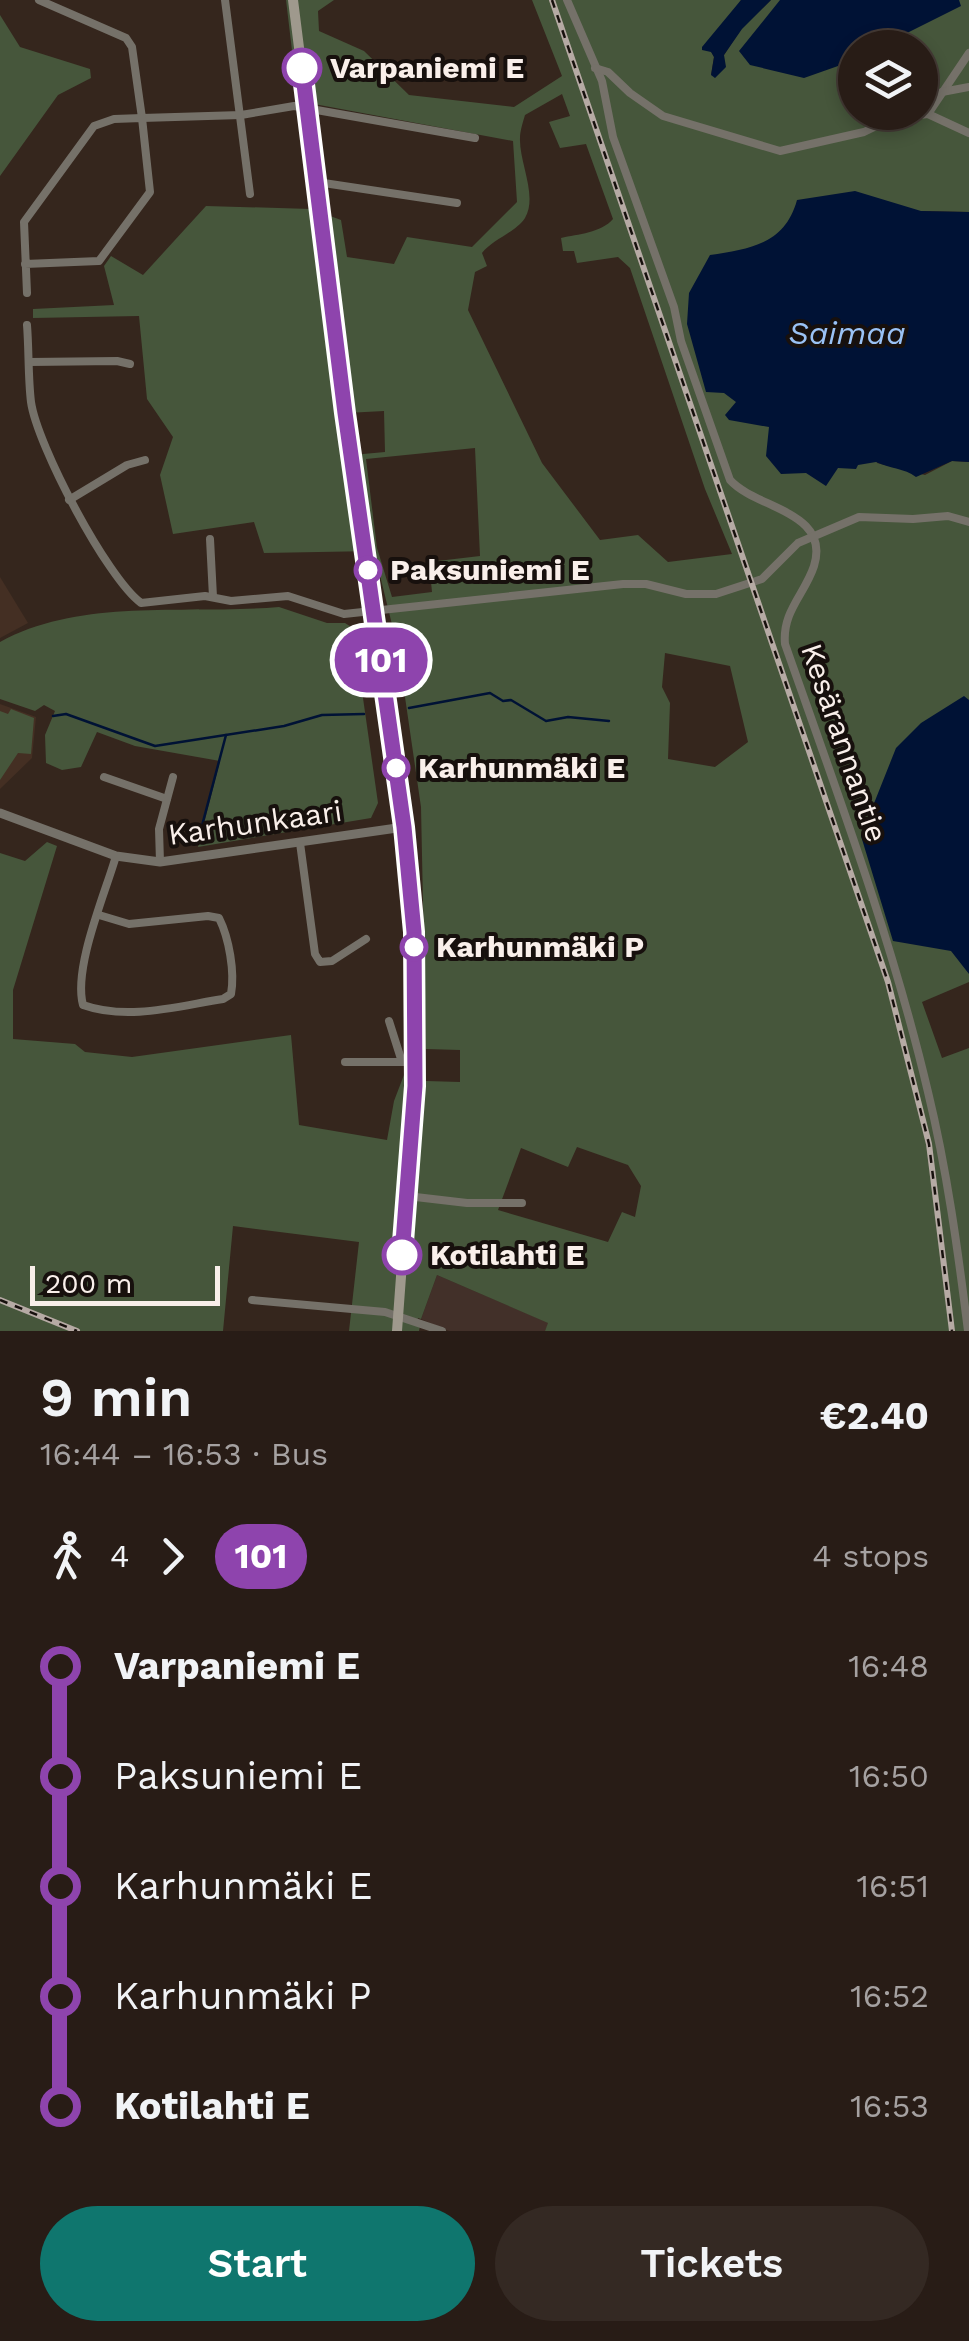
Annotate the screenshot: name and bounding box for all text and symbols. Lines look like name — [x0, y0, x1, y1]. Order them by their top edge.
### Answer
map controls — [838, 30, 938, 130]
button: layers — [838, 30, 938, 130]
marker: Varpaniemi E — [283, 49, 321, 87]
place label: Varpaniemi E — [330, 50, 524, 85]
water label: Saimaa — [788, 314, 906, 352]
place label: Paksuniemi E — [390, 552, 590, 587]
marker: Paksuniemi E — [355, 557, 381, 583]
line badge: 101 — [324, 628, 438, 692]
text: 101 — [355, 639, 407, 681]
street label: Kesärannantie — [794, 639, 895, 847]
place label: Karhunmäki E — [418, 750, 625, 785]
marker: Karhunmäki E — [383, 755, 409, 781]
street label: Karhunkaari — [166, 793, 344, 852]
place label: Karhunmäki P — [436, 929, 644, 964]
marker: Karhunmäki P — [401, 934, 427, 960]
marker: Kotilahti E — [383, 1236, 421, 1274]
place label: Kotilahti E — [430, 1237, 585, 1272]
scale bar — [30, 1261, 220, 1306]
text: 200 m — [45, 1267, 132, 1300]
text: 9 min — [40, 1365, 192, 1429]
text: €2.40 — [820, 1394, 929, 1438]
text: 16:44 – 16:53 · Bus — [40, 1435, 328, 1473]
icon: walk — [40, 1529, 95, 1584]
icon: forward — [145, 1529, 200, 1584]
text: 101 — [235, 1535, 287, 1577]
text: 4 — [110, 1537, 130, 1575]
text: 4 stops — [812, 1537, 929, 1575]
text: Varpaniemi E — [114, 1644, 360, 1688]
text: 16:48 — [848, 1647, 929, 1685]
text: Paksuniemi E — [114, 1754, 362, 1798]
text: 16:50 — [849, 1757, 929, 1795]
text: Karhunmäki E — [114, 1864, 372, 1908]
text: 16:51 — [856, 1867, 929, 1905]
text: Karhunmäki P — [114, 1974, 371, 2018]
text: 16:52 — [850, 1977, 929, 2015]
text: Kotilahti E — [114, 2084, 310, 2128]
text: 16:53 — [850, 2087, 929, 2125]
button: Start — [40, 2206, 475, 2321]
button: Tickets — [495, 2206, 929, 2321]

